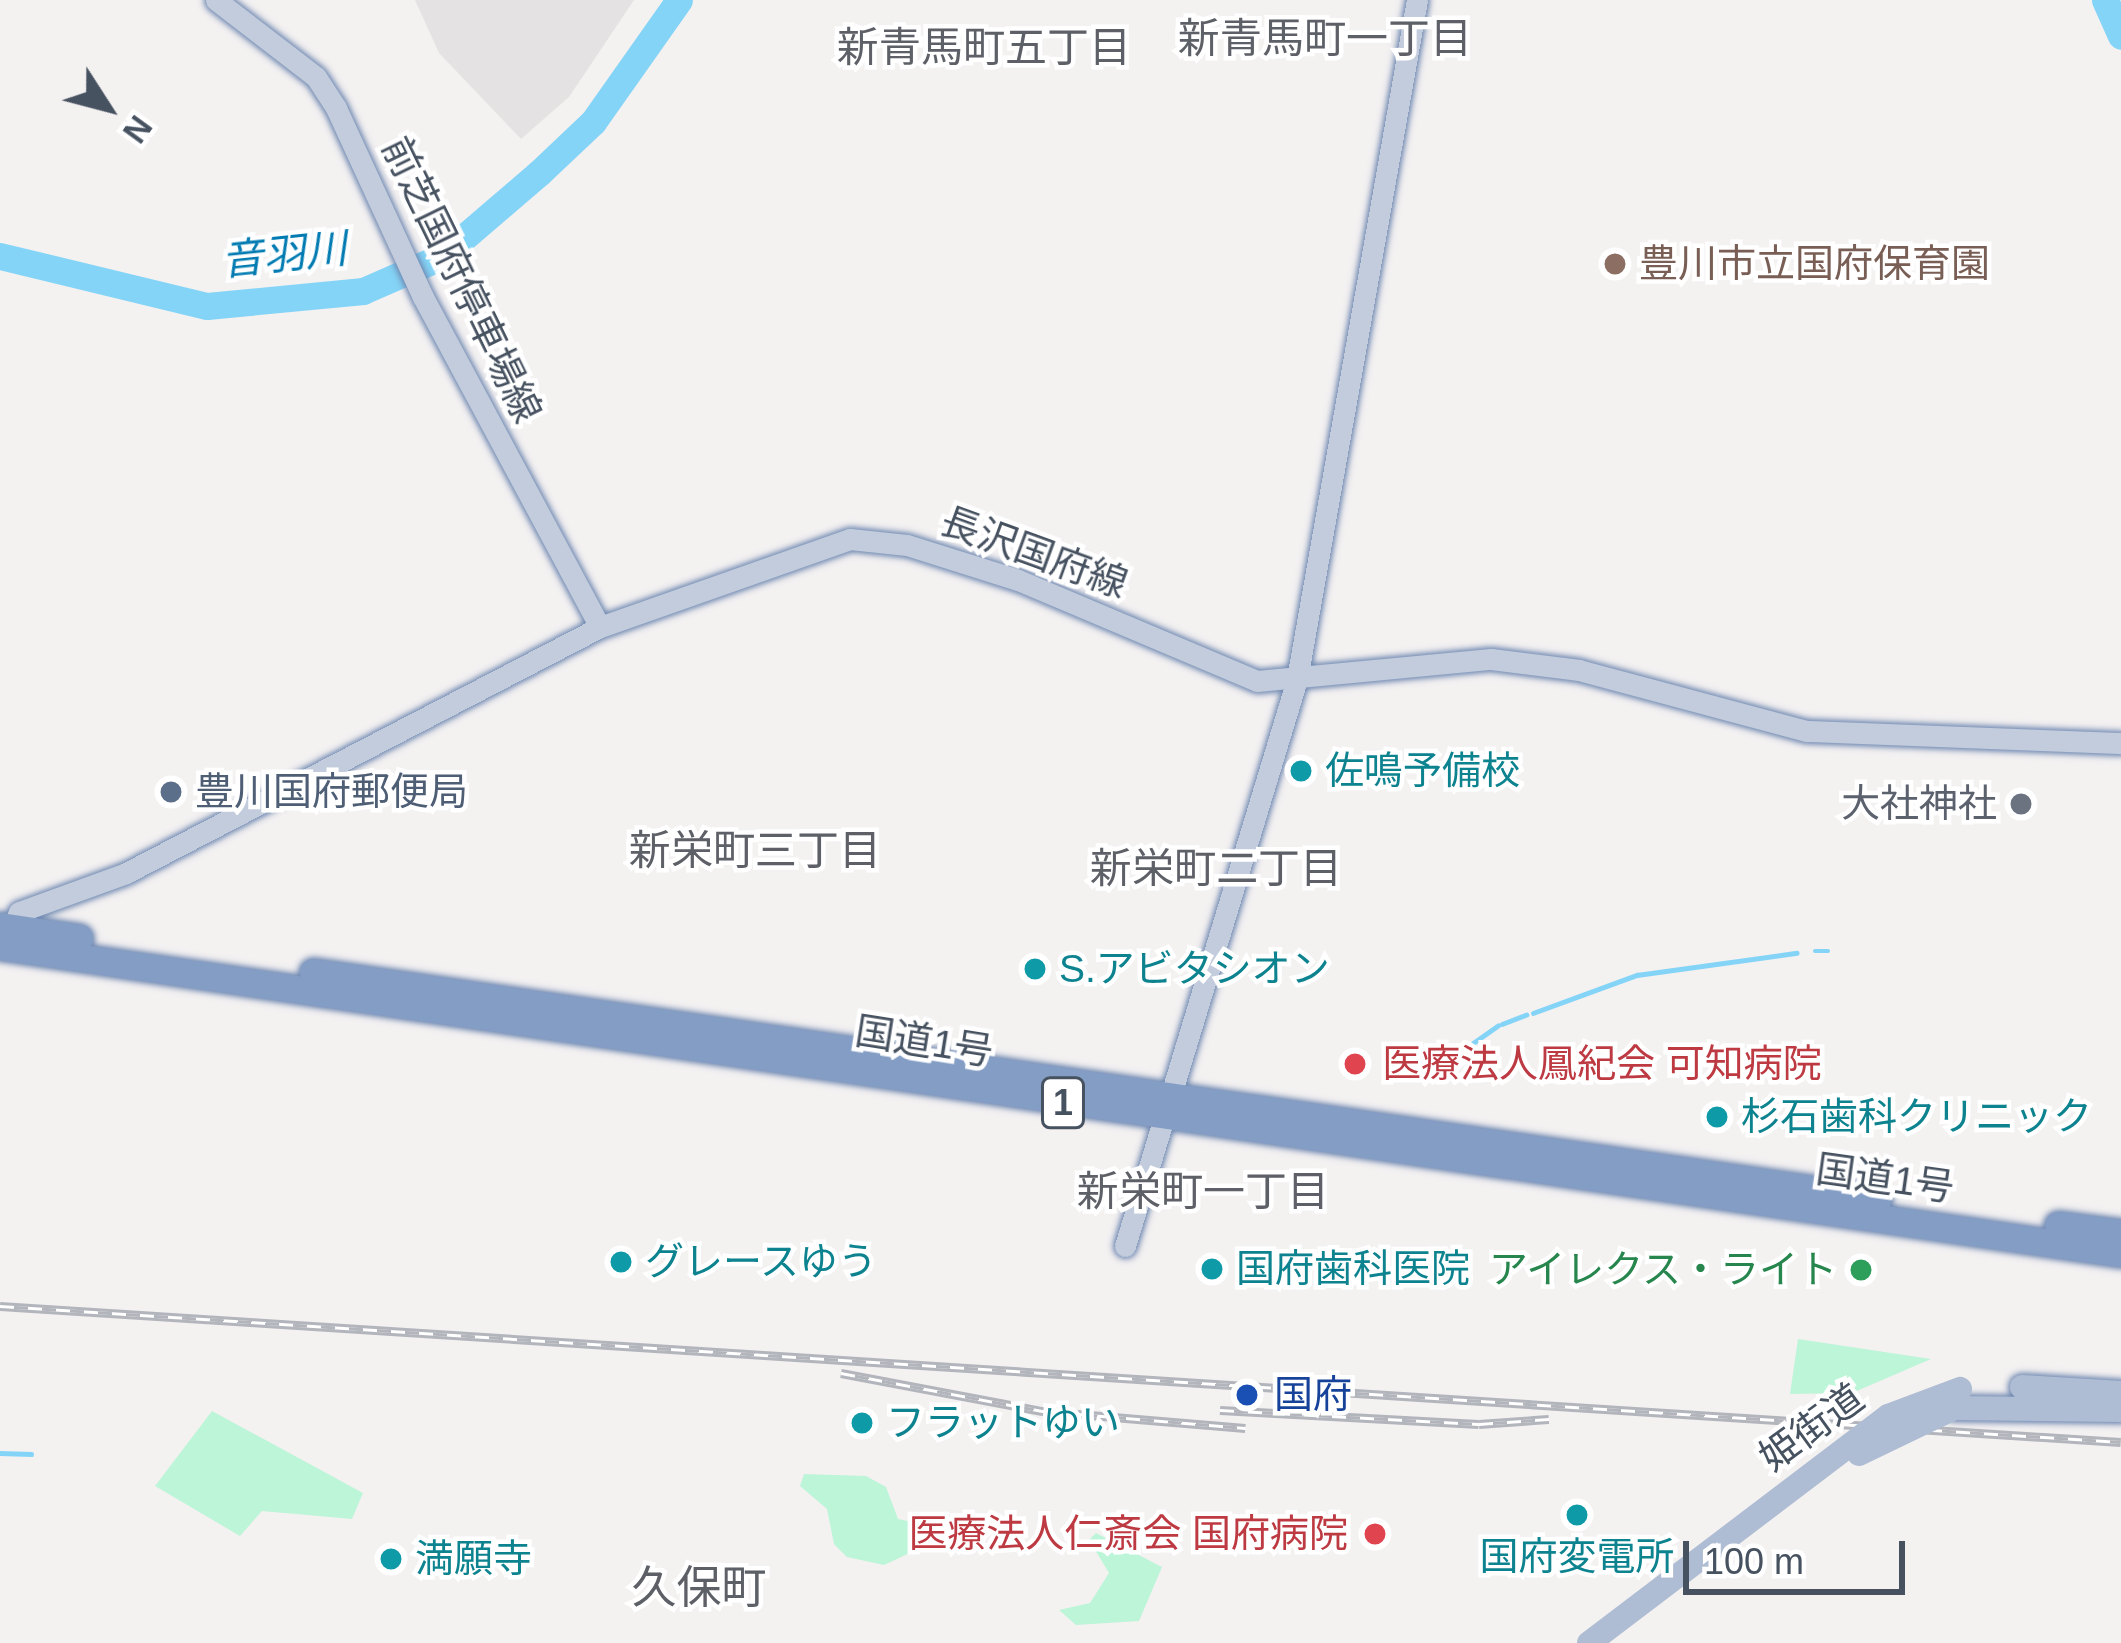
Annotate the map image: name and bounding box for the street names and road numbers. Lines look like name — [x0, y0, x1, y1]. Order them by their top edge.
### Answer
street label: 前芝国府停車場線 — [372, 130, 550, 430]
street label: 長沢国府線 — [934, 498, 1134, 608]
street label: 国道1号 — [852, 1008, 996, 1076]
road number: 1 — [1039, 1073, 1087, 1133]
street label: 国道1号 — [1813, 1146, 1957, 1212]
street label: 姫街道 — [1751, 1375, 1873, 1481]

